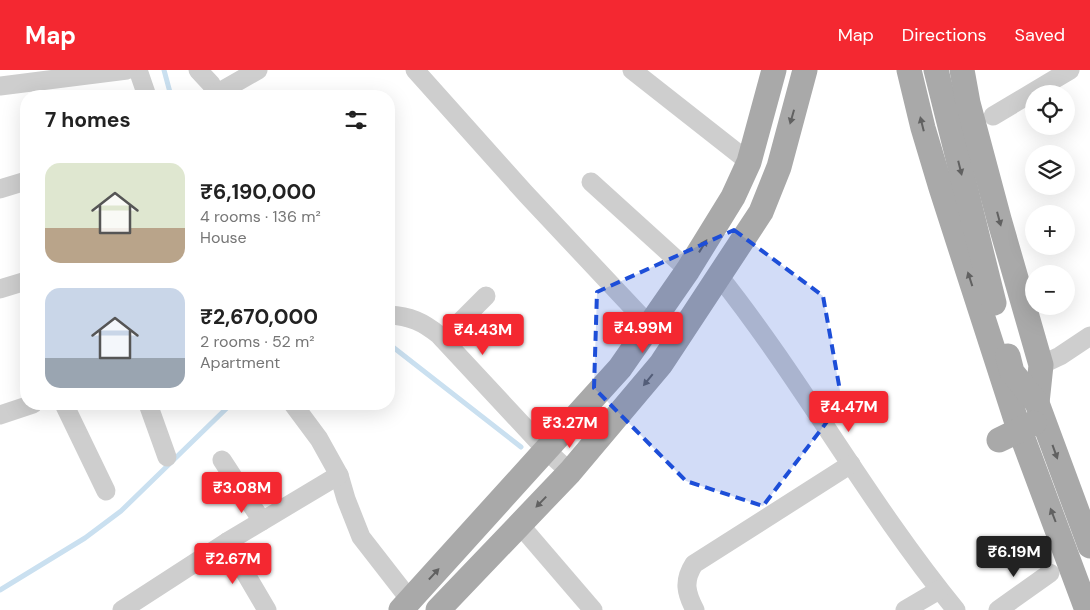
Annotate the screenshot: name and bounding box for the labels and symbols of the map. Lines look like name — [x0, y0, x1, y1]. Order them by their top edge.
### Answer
one-way arrow — [787, 109, 795, 124]
one-way arrow — [918, 116, 926, 131]
one-way arrow — [956, 161, 964, 176]
one-way arrow — [995, 211, 1003, 227]
one-way arrow — [698, 240, 707, 253]
one-way arrow — [966, 271, 974, 286]
pin: ₹4.99M — [602, 312, 684, 354]
pin: ₹4.43M — [442, 314, 524, 356]
one-way arrow — [642, 373, 653, 386]
pin: ₹4.47M — [808, 390, 890, 433]
pin: ₹3.27M — [529, 406, 611, 449]
one-way arrow — [1051, 445, 1059, 460]
pin: ₹3.08M — [201, 472, 283, 514]
one-way arrow — [535, 496, 547, 508]
one-way arrow — [1049, 507, 1057, 522]
pin: ₹6.19M — [973, 536, 1055, 578]
pin: ₹2.67M — [192, 542, 274, 585]
one-way arrow — [428, 569, 440, 581]

